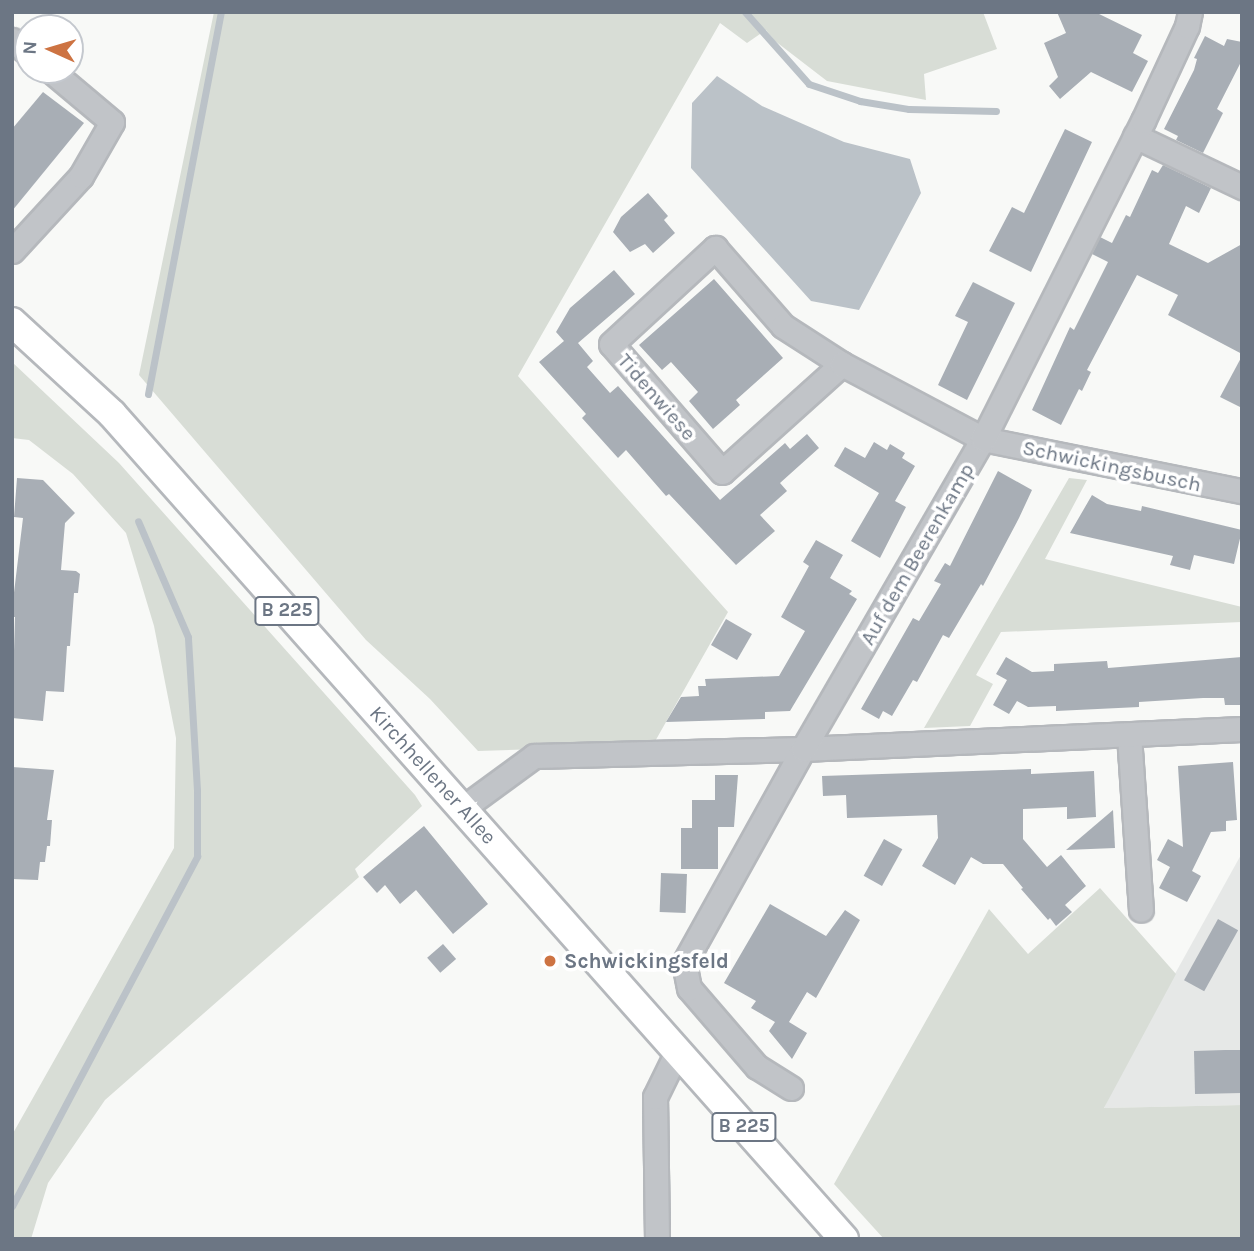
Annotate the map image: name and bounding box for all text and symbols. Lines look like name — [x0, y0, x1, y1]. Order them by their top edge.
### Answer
north arrow — [14, 14, 84, 84]
text: N — [19, 40, 41, 55]
street label: Tidenwiese — [612, 348, 702, 446]
street label: Schwickingsbusch — [1020, 435, 1204, 497]
street label: Auf dem Beerenkamp — [855, 459, 979, 649]
road number: B 225 — [254, 596, 320, 626]
street label: Kirchhellener Allee — [364, 701, 502, 849]
place label: Schwickingsfeld — [564, 948, 729, 974]
marker: Schwickingsfeld — [542, 953, 558, 969]
road number: B 225 — [711, 1112, 777, 1142]

